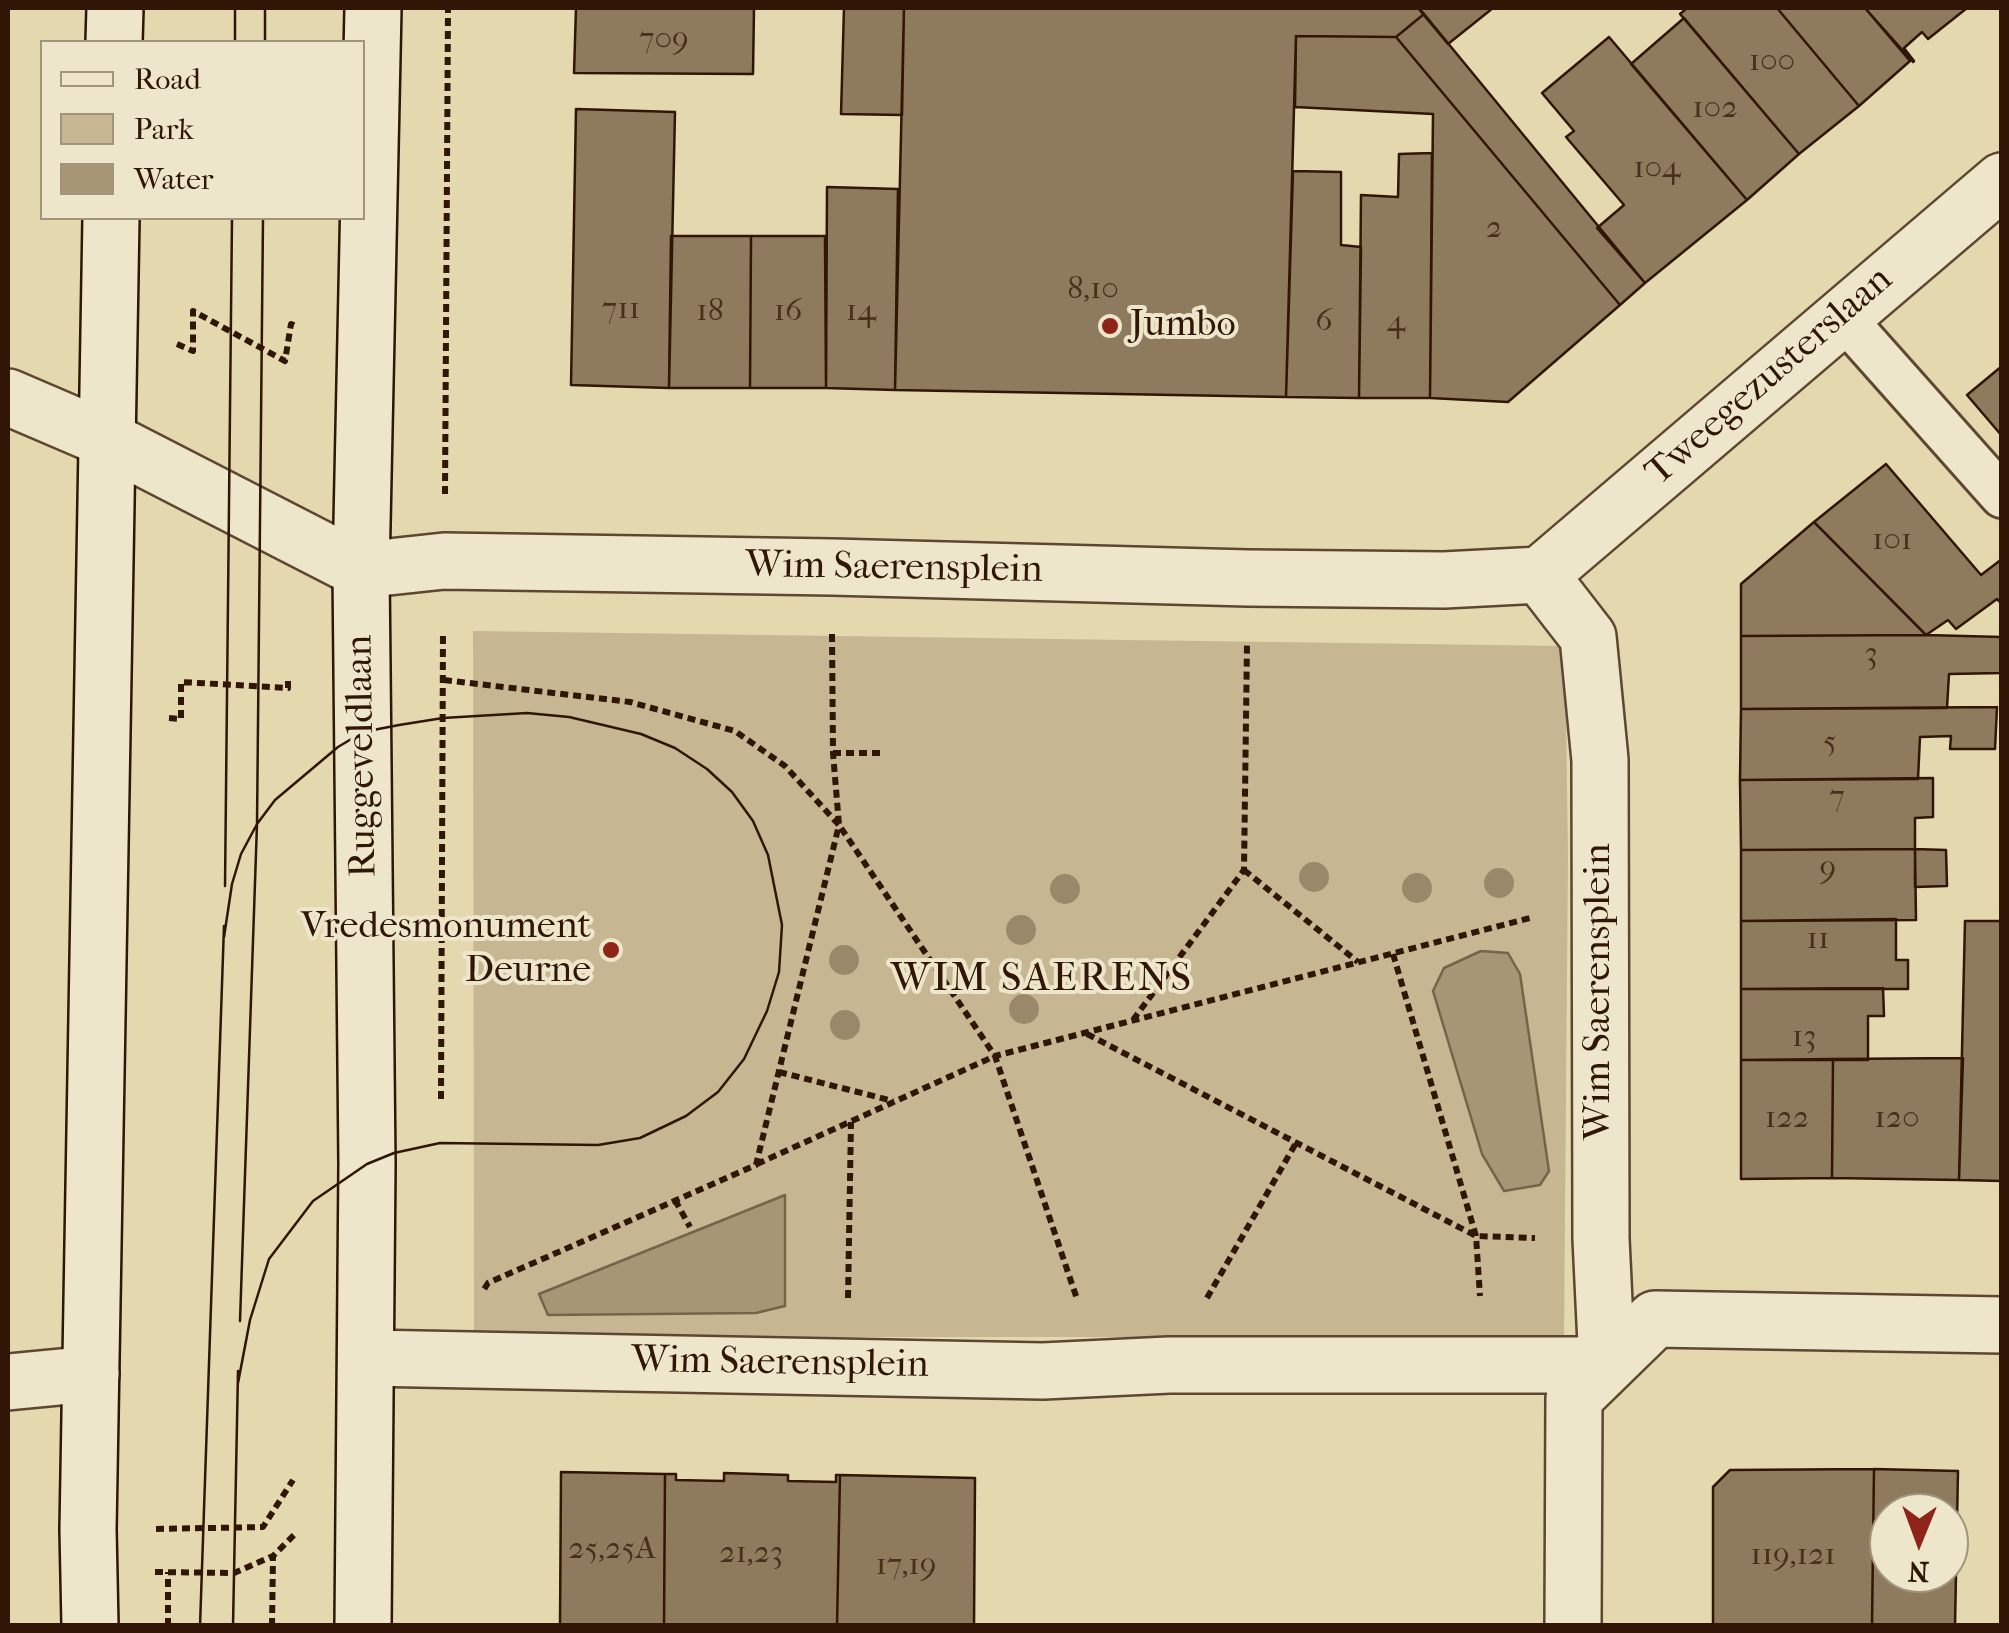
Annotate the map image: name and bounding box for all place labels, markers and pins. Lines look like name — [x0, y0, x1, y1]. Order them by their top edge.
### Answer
place label: Jumbo — [1130, 303, 1236, 349]
marker: Jumbo — [1099, 315, 1121, 337]
place label: Vredesmonument Deurne — [301, 905, 591, 994]
marker: Vredesmonument Deurne — [600, 939, 622, 961]

